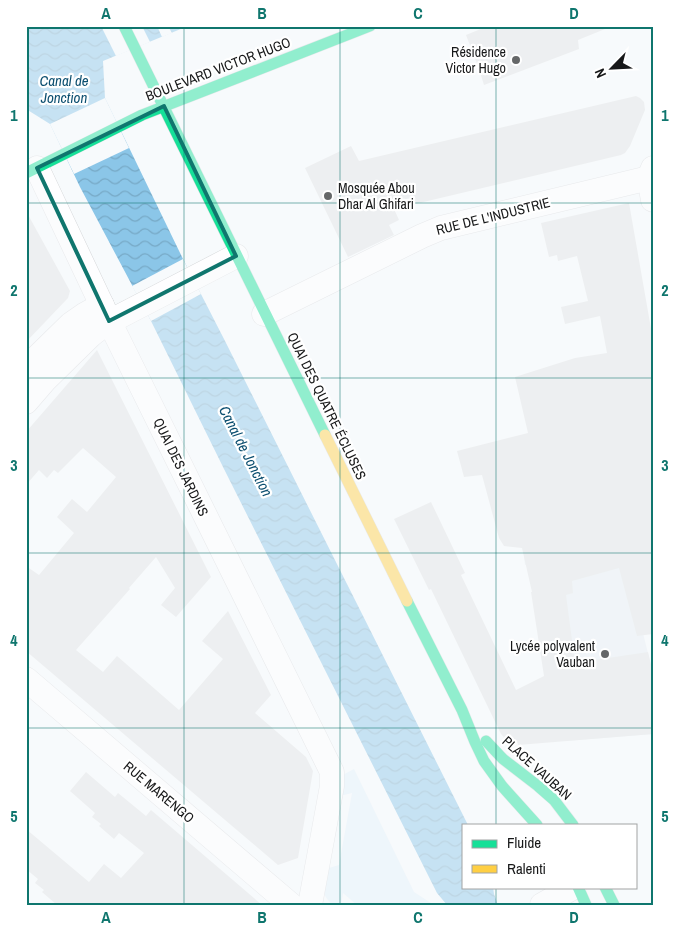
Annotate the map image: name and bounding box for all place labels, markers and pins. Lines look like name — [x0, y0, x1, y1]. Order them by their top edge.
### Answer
place label: Résidence Victor Hugo — [446, 43, 506, 77]
marker: Résidence Victor Hugo — [510, 54, 522, 66]
place label: Mosquée Abou Dhar Al Ghifari — [338, 179, 415, 213]
marker: Mosquée Abou Dhar Al Ghifari — [322, 190, 334, 202]
place label: Lycée polyvalent Vauban — [510, 637, 595, 671]
marker: Lycée polyvalent Vauban — [599, 648, 611, 660]

